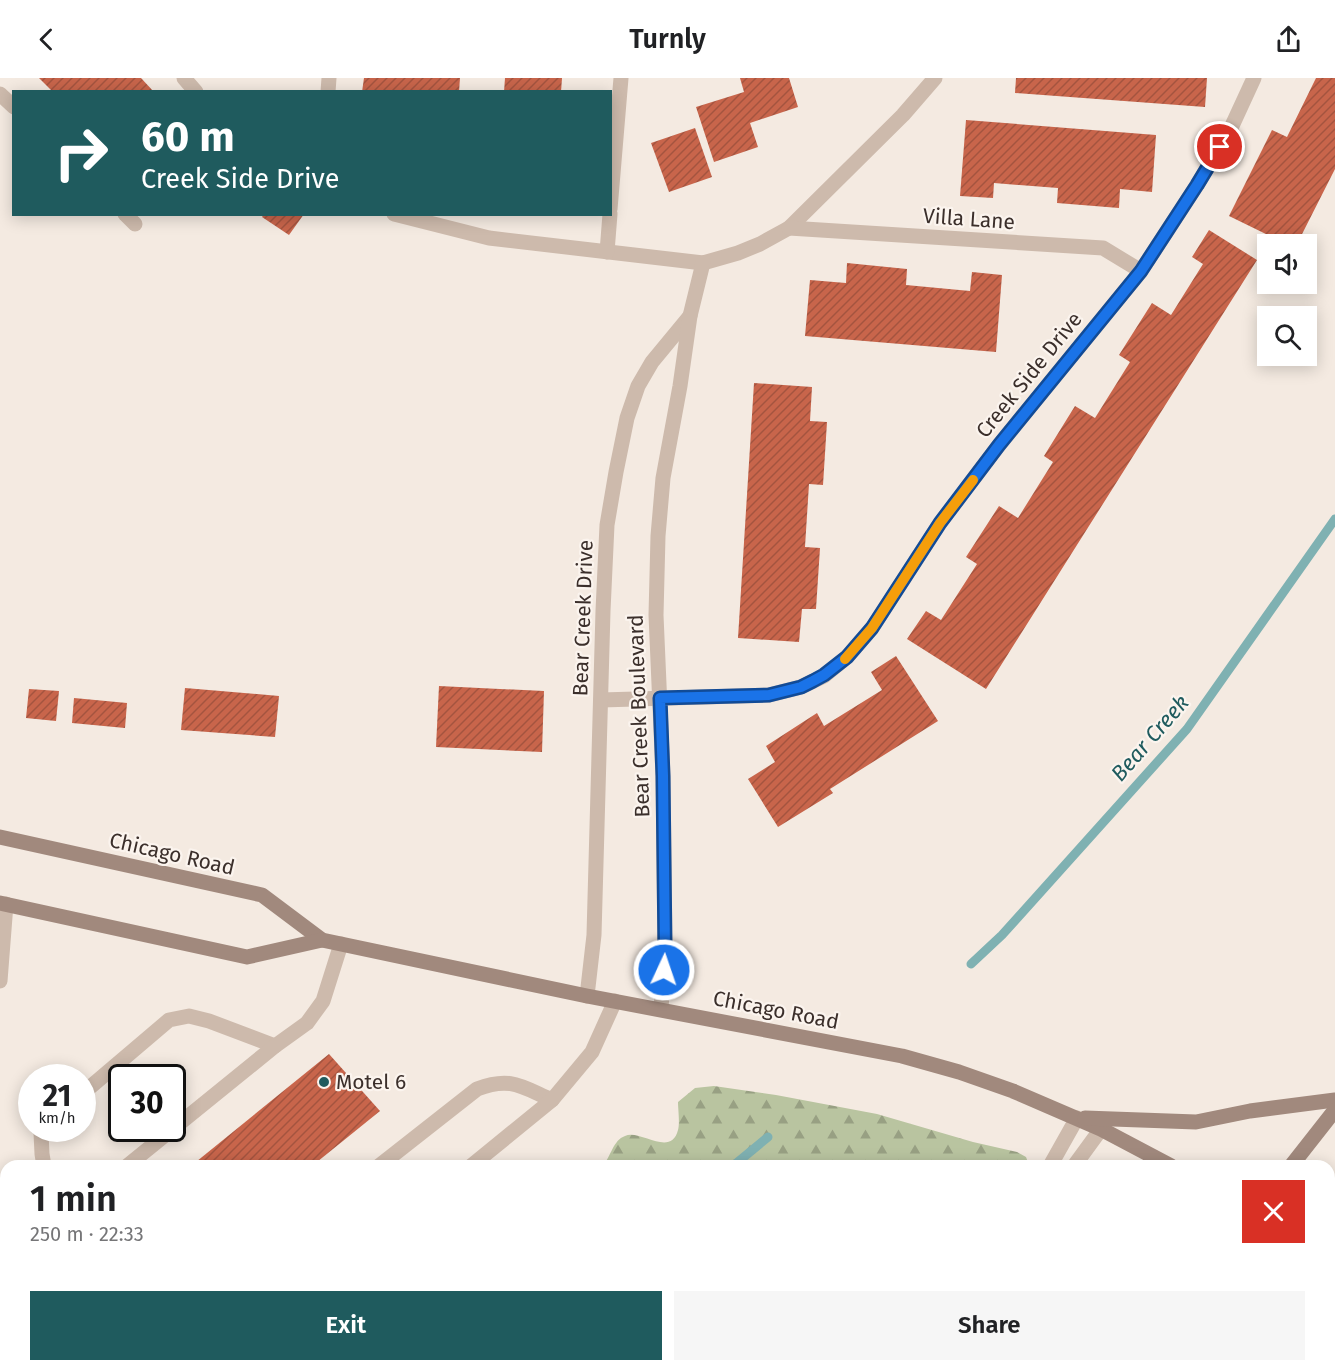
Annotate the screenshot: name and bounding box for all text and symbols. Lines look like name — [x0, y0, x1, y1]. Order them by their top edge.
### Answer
icon: back — [30, 23, 63, 56]
text: Turnly — [629, 23, 706, 55]
icon: share — [1272, 23, 1305, 56]
text: 60 m — [141, 112, 235, 162]
icon: right — [42, 114, 120, 192]
pin — [1194, 121, 1245, 172]
icon: arrive — [1203, 130, 1236, 163]
text: Creek Side Drive — [141, 163, 339, 195]
street label: Villa Lane — [922, 203, 1016, 235]
map controls — [1257, 234, 1317, 366]
button: sound — [1257, 234, 1317, 294]
button: search — [1257, 306, 1317, 366]
street label: Creek Side Drive — [970, 307, 1088, 443]
street label: Bear Creek Drive — [567, 539, 599, 697]
street label: Bear Creek Boulevard — [622, 614, 656, 818]
water label: Bear Creek — [1105, 689, 1195, 787]
street label: Chicago Road — [107, 827, 237, 881]
position arrow — [632, 938, 696, 1002]
street label: Chicago Road — [711, 985, 841, 1035]
speed limit sign: 30 — [108, 1064, 186, 1142]
place label: Motel 6 — [336, 1069, 406, 1095]
marker: Motel 6 — [317, 1075, 331, 1089]
text: 21 — [43, 1078, 71, 1114]
text: km/h — [38, 1109, 76, 1127]
text: 1 min — [30, 1177, 117, 1221]
button: close — [1242, 1180, 1305, 1243]
text: 250 m · 22:33 — [30, 1222, 144, 1246]
button: Exit — [30, 1291, 662, 1360]
button: Share — [674, 1291, 1305, 1360]

